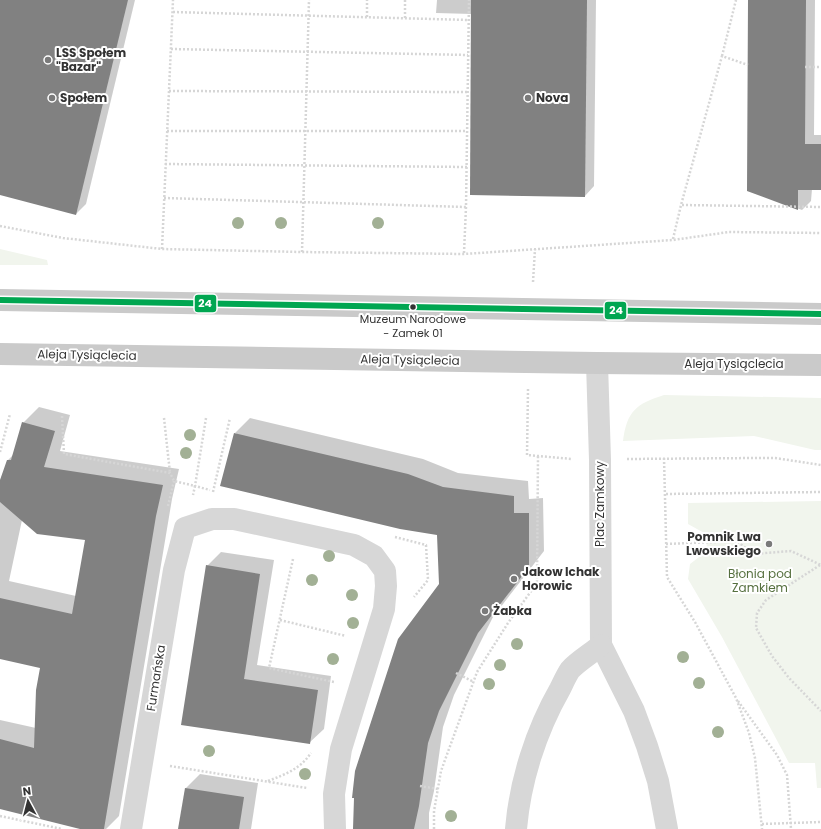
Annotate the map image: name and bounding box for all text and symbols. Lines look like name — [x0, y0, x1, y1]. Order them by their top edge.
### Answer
place label: LSS Społem "Bazar" — [56, 44, 126, 75]
marker: LSS Społem "Bazar" — [43, 55, 53, 65]
place label: Społem — [60, 89, 107, 106]
place label: Nova — [536, 89, 568, 106]
marker: Społem — [47, 93, 57, 103]
marker: Nova — [523, 93, 533, 103]
line badge: 24 — [194, 294, 217, 313]
text: 24 — [198, 295, 212, 311]
line badge: 24 — [604, 301, 627, 320]
marker: Muzeum Narodowe - Zamek 01 — [408, 302, 418, 312]
text: 24 — [609, 302, 623, 318]
place label: Muzeum Narodowe - Zamek 01 — [360, 311, 466, 341]
street label: Aleja Tysiąclecia — [37, 345, 137, 364]
street label: Aleja Tysiąclecia — [360, 350, 460, 369]
street label: Aleja Tysiąclecia — [684, 355, 784, 372]
street label: Plac Zamkowy — [591, 461, 608, 547]
place label: Pomnik Lwa Lwowskiego — [686, 528, 761, 559]
marker: Pomnik Lwa Lwowskiego — [764, 539, 774, 549]
place label: Jakow Ichak Horowic — [522, 563, 600, 594]
park label: Błonia pod Zamkiem — [728, 565, 792, 596]
marker: Jakow Ichak Horowic — [509, 574, 519, 584]
place label: Żabka — [493, 602, 532, 619]
marker: Żabka — [480, 606, 490, 616]
street label: Furmańska — [142, 644, 169, 712]
north arrow — [8, 781, 48, 821]
text: N — [22, 783, 32, 800]

